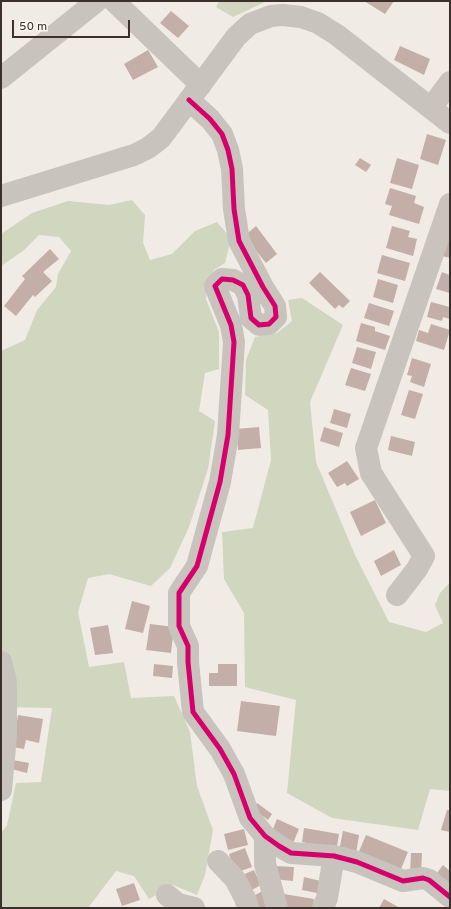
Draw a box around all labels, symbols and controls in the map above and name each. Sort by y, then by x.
scale bar [14,12,132,38]
text: 50 m [19,19,47,35]

